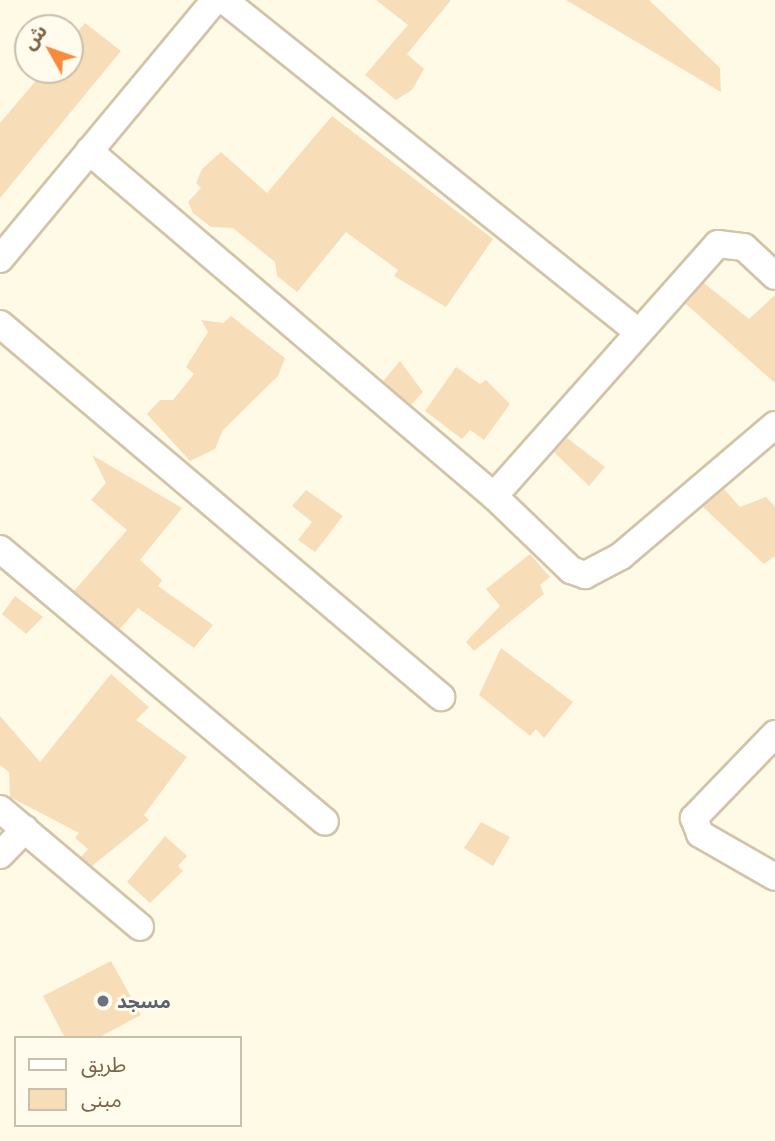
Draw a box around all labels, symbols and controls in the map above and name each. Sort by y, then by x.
north arrow [14,14,84,84]
text: ش [15,17,54,56]
place label: مسجد [117,990,171,1012]
marker: مسجد [95,993,111,1009]
legend [14,1036,242,1127]
text: طريق [81,1048,126,1080]
text: مبنى [81,1083,122,1115]

